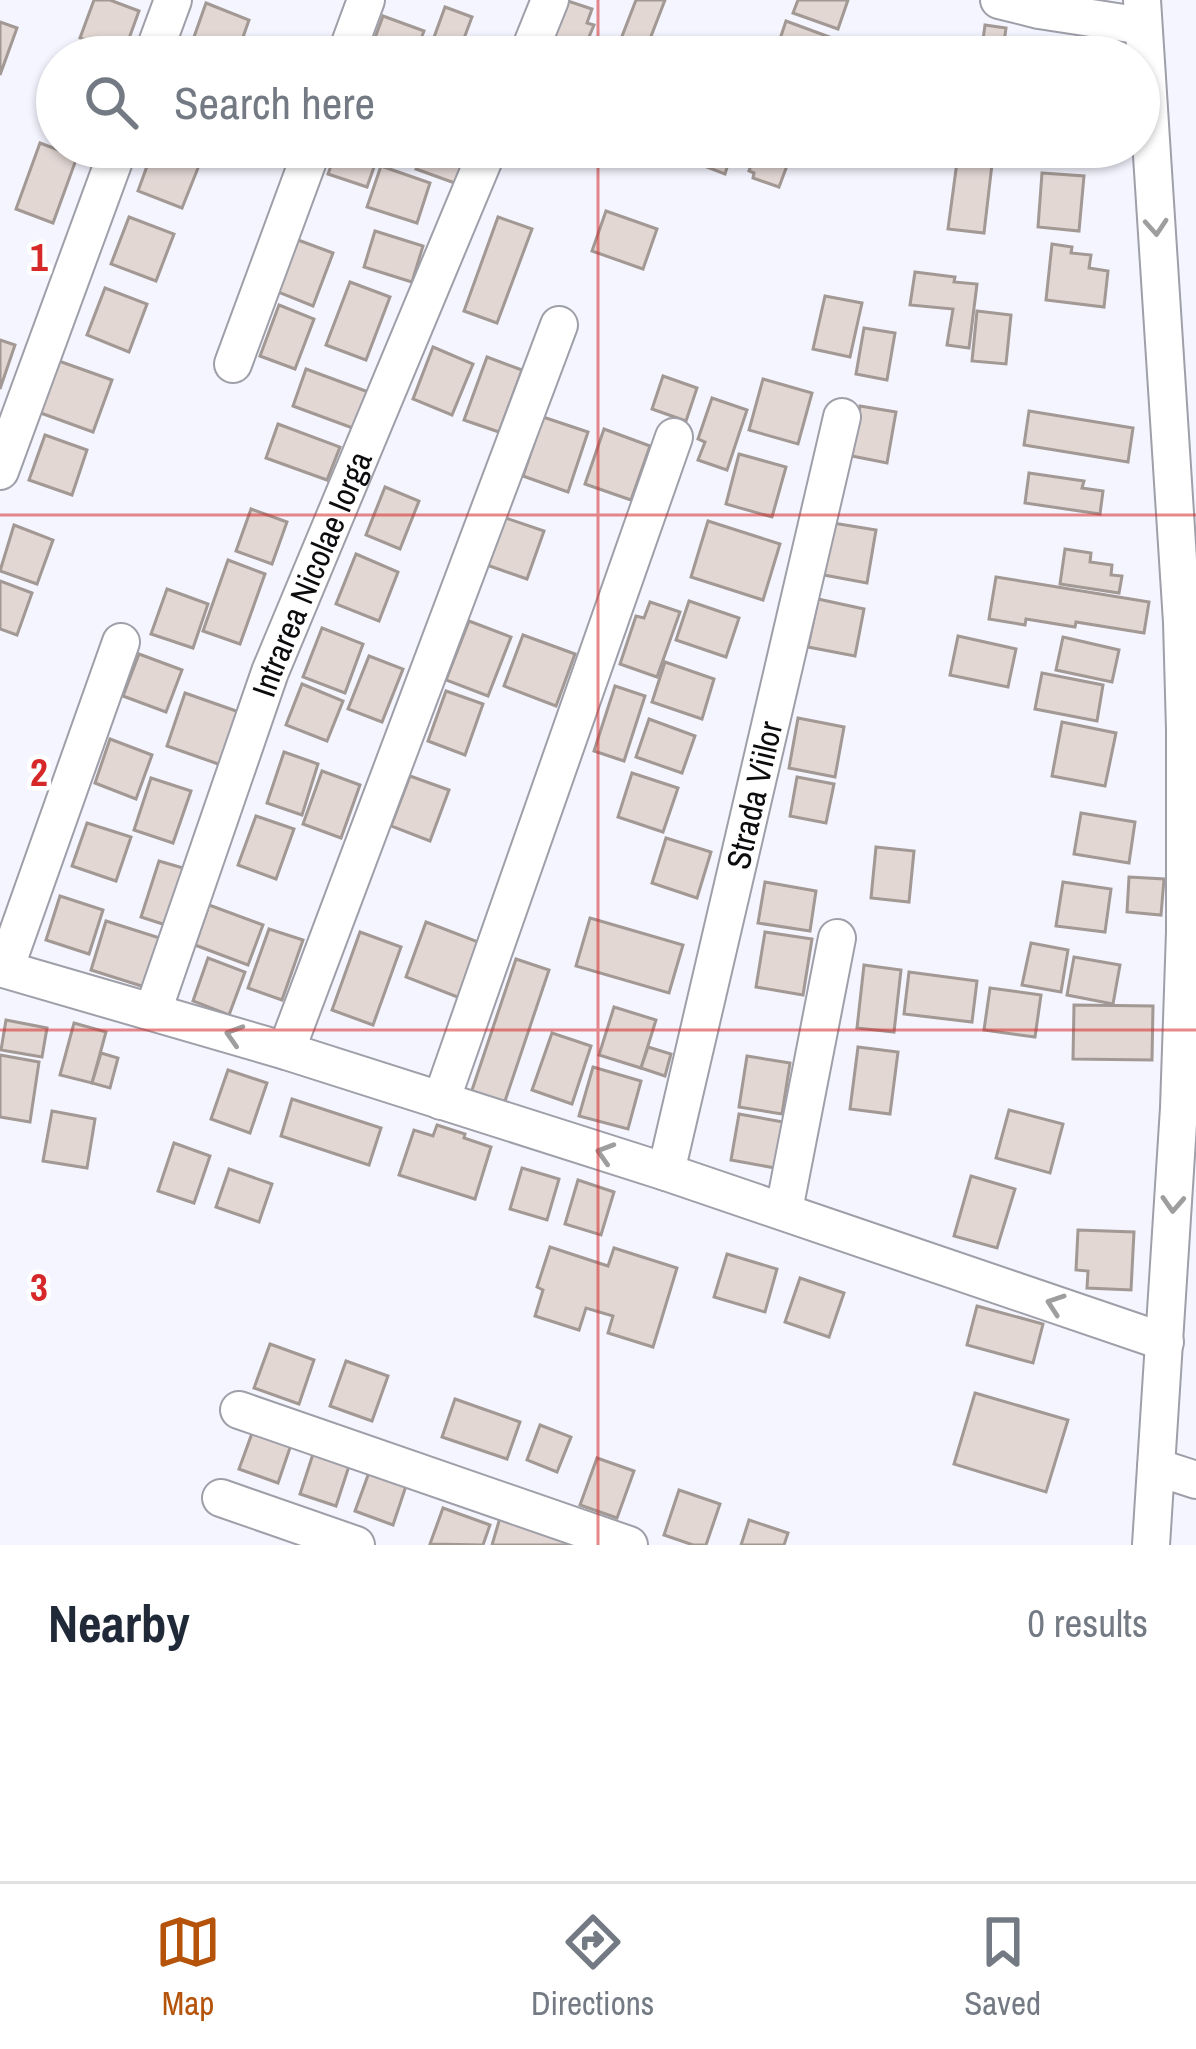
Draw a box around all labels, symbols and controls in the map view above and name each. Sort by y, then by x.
search box [36,36,1160,168]
icon: search [78,69,144,135]
text: Search here [174,72,375,133]
one-way arrow [1142,218,1168,237]
text: 1 [30,231,48,283]
street label: Intrarea Nicolae Iorga [241,444,382,702]
street label: Strada Viilor [715,717,792,873]
text: 2 [30,746,48,798]
one-way arrow [224,1024,245,1049]
one-way arrow [595,1143,616,1168]
one-way arrow [1160,1195,1186,1214]
text: 3 [30,1261,48,1313]
one-way arrow [1046,1294,1067,1318]
text: Nearby [48,1589,190,1658]
text: 0 results [1027,1597,1148,1649]
tab: Map [155,1909,221,2025]
tab: Directions [531,1909,654,2025]
tab: Saved [964,1909,1041,2025]

